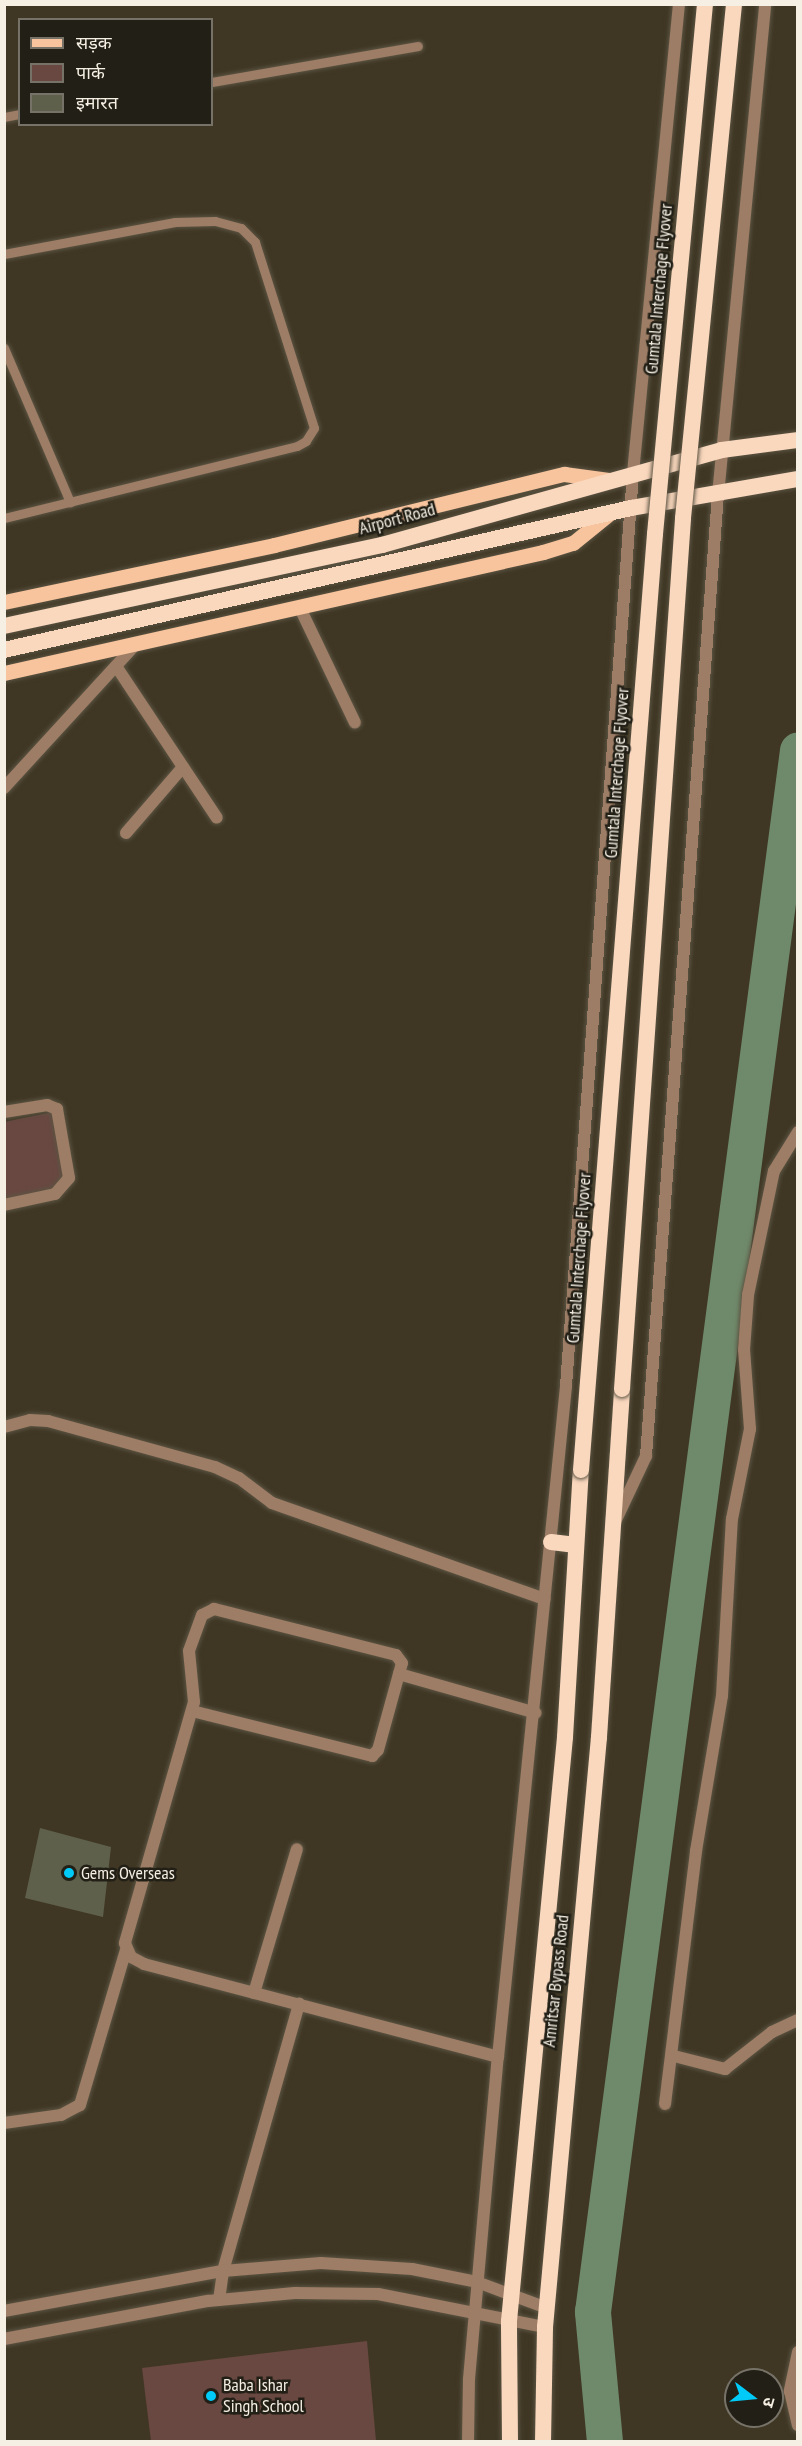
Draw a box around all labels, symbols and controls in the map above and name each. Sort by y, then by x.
legend [18,18,213,126]
text: सड़क [76,31,112,54]
text: पार्क [76,61,105,84]
text: इमारत [76,91,118,114]
street label: Gumtala Interchage Flyover [641,203,677,375]
street label: Airport Road [357,499,437,539]
street label: Gumtala Interchage Flyover [600,687,634,859]
street label: Gumtala Interchage Flyover [562,1172,596,1344]
place label: Gems Overseas [81,1862,175,1884]
marker: Gems Overseas [62,1866,76,1880]
street label: Amritsar Bypass Road [538,1914,574,2048]
north arrow [724,2368,784,2428]
place label: Baba Ishar Singh School [223,2375,304,2418]
marker: Baba Ishar Singh School [204,2389,218,2403]
text: उ [758,2395,780,2410]

